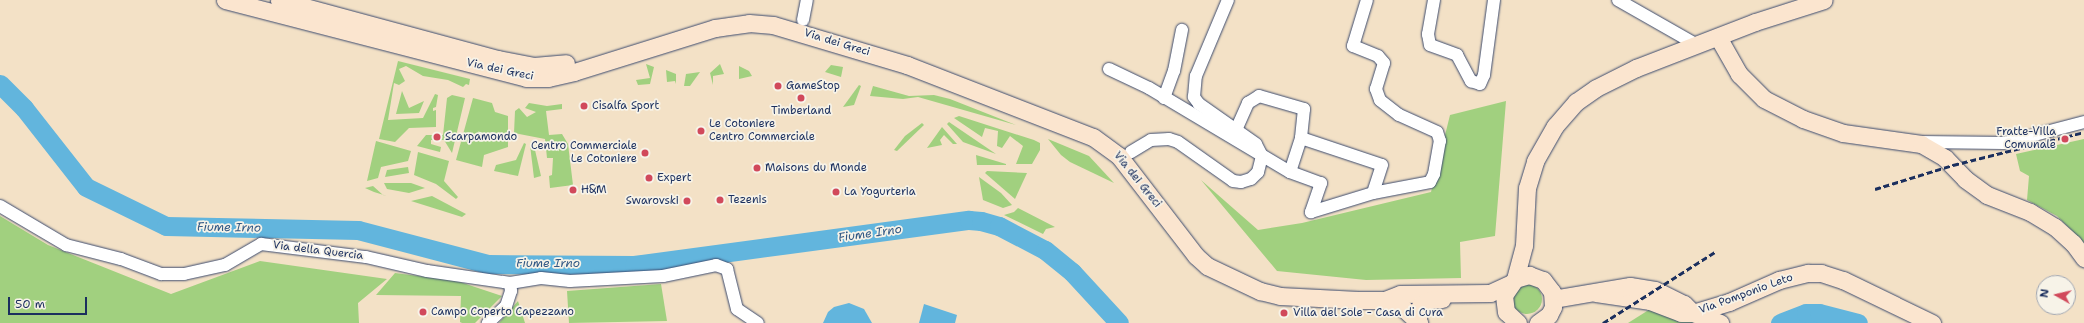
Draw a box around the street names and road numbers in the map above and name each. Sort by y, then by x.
street label: Via dei Greci [802,27,872,59]
street label: Via dei Greci [465,56,535,84]
street label: Via dei Greci [1110,149,1164,211]
street label: Via della Quercia [272,239,364,263]
street label: Via Pomponio Leto [1697,271,1795,317]

